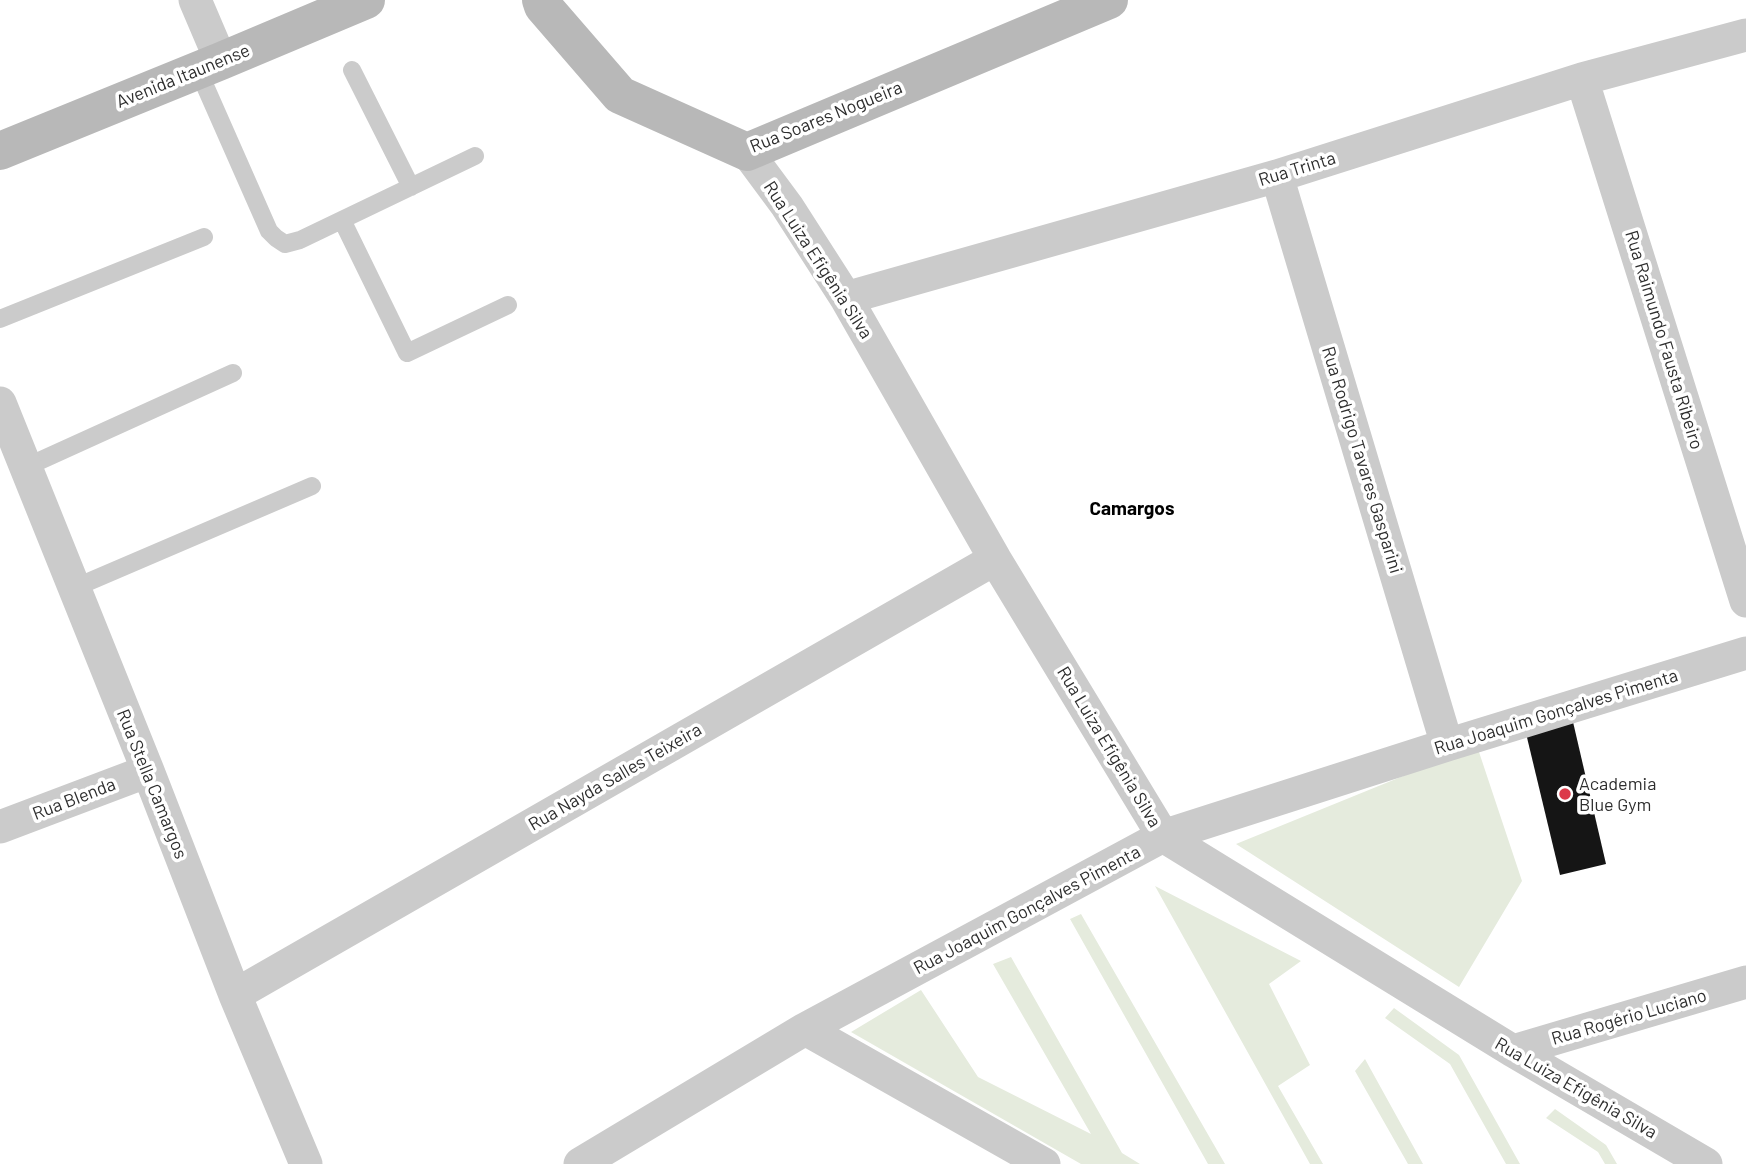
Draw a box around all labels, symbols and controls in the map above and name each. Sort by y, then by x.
street label: Avenida Itaunense [113,39,253,113]
street label: Rua Soares Nogueira [747,77,905,157]
street label: Rua Trinta [1256,147,1338,191]
street label: Rua Luiza Efigênia Silva [759,177,877,343]
street label: Rua Raimundo Fausta Ribeiro [1620,228,1708,452]
street label: Rua Rodrigo Tavares Gasparini [1317,344,1407,576]
district label: Camargos [1090,498,1174,520]
street label: Rua Luiza Efigênia Silva [1052,663,1166,831]
street label: Rua Joaquim Gonçalves Pimenta [1432,665,1680,759]
street label: Rua Stella Camargos [112,706,192,862]
street label: Rua Nayda Salles Teixeira [525,719,705,835]
street label: Rua Blenda [29,773,119,825]
place label: Academia Blue Gym [1579,773,1656,816]
marker: Academia Blue Gym [1557,786,1573,802]
street label: Rua Joaquim Gonçalves Pimenta [910,841,1144,979]
street label: Rua Rogério Luciano [1549,985,1709,1049]
street label: Rua Luiza Efigênia Silva [1491,1033,1661,1143]

